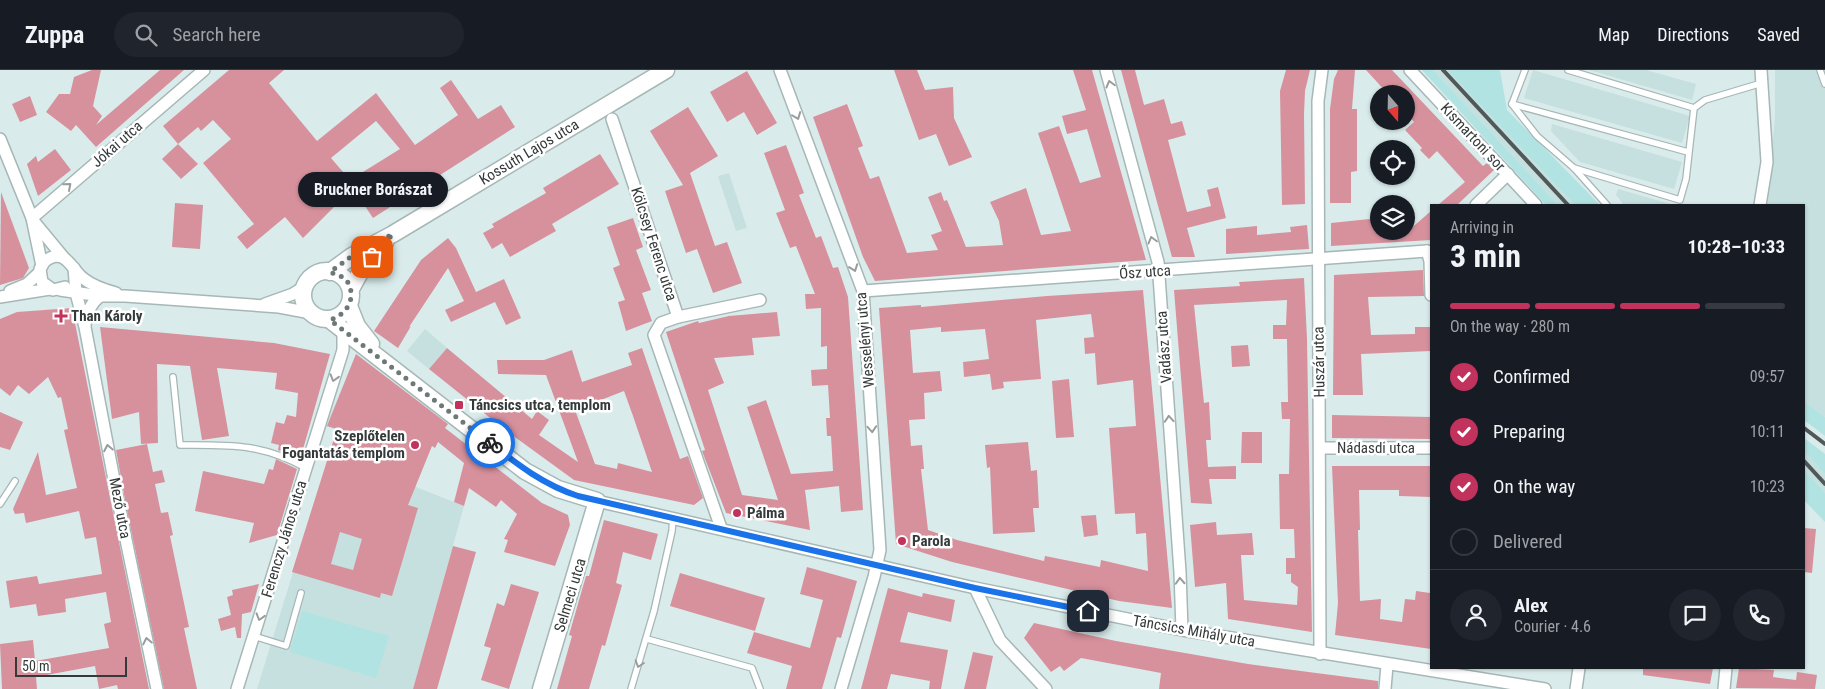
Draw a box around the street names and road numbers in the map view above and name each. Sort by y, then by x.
street label: Kismartoni sor [1437,99,1509,175]
street label: Kossuth Lajos utca [476,115,582,189]
street label: Jókai utca [88,117,146,171]
street label: Kölcsey Ferenc utca [627,185,681,303]
street label: Ősz utca [1119,261,1171,283]
street label: Wesselényi utca [852,292,878,388]
street label: Vadász utca [1152,310,1176,384]
street label: Huszár utca [1309,326,1329,398]
street label: Nádasdi utca [1337,439,1415,457]
street label: Mező utca [105,476,135,540]
street label: Ferenczy János utca [258,478,310,600]
street label: Selmeci utca [550,556,590,634]
street label: Táncsics Mihály utca [1131,611,1257,651]

